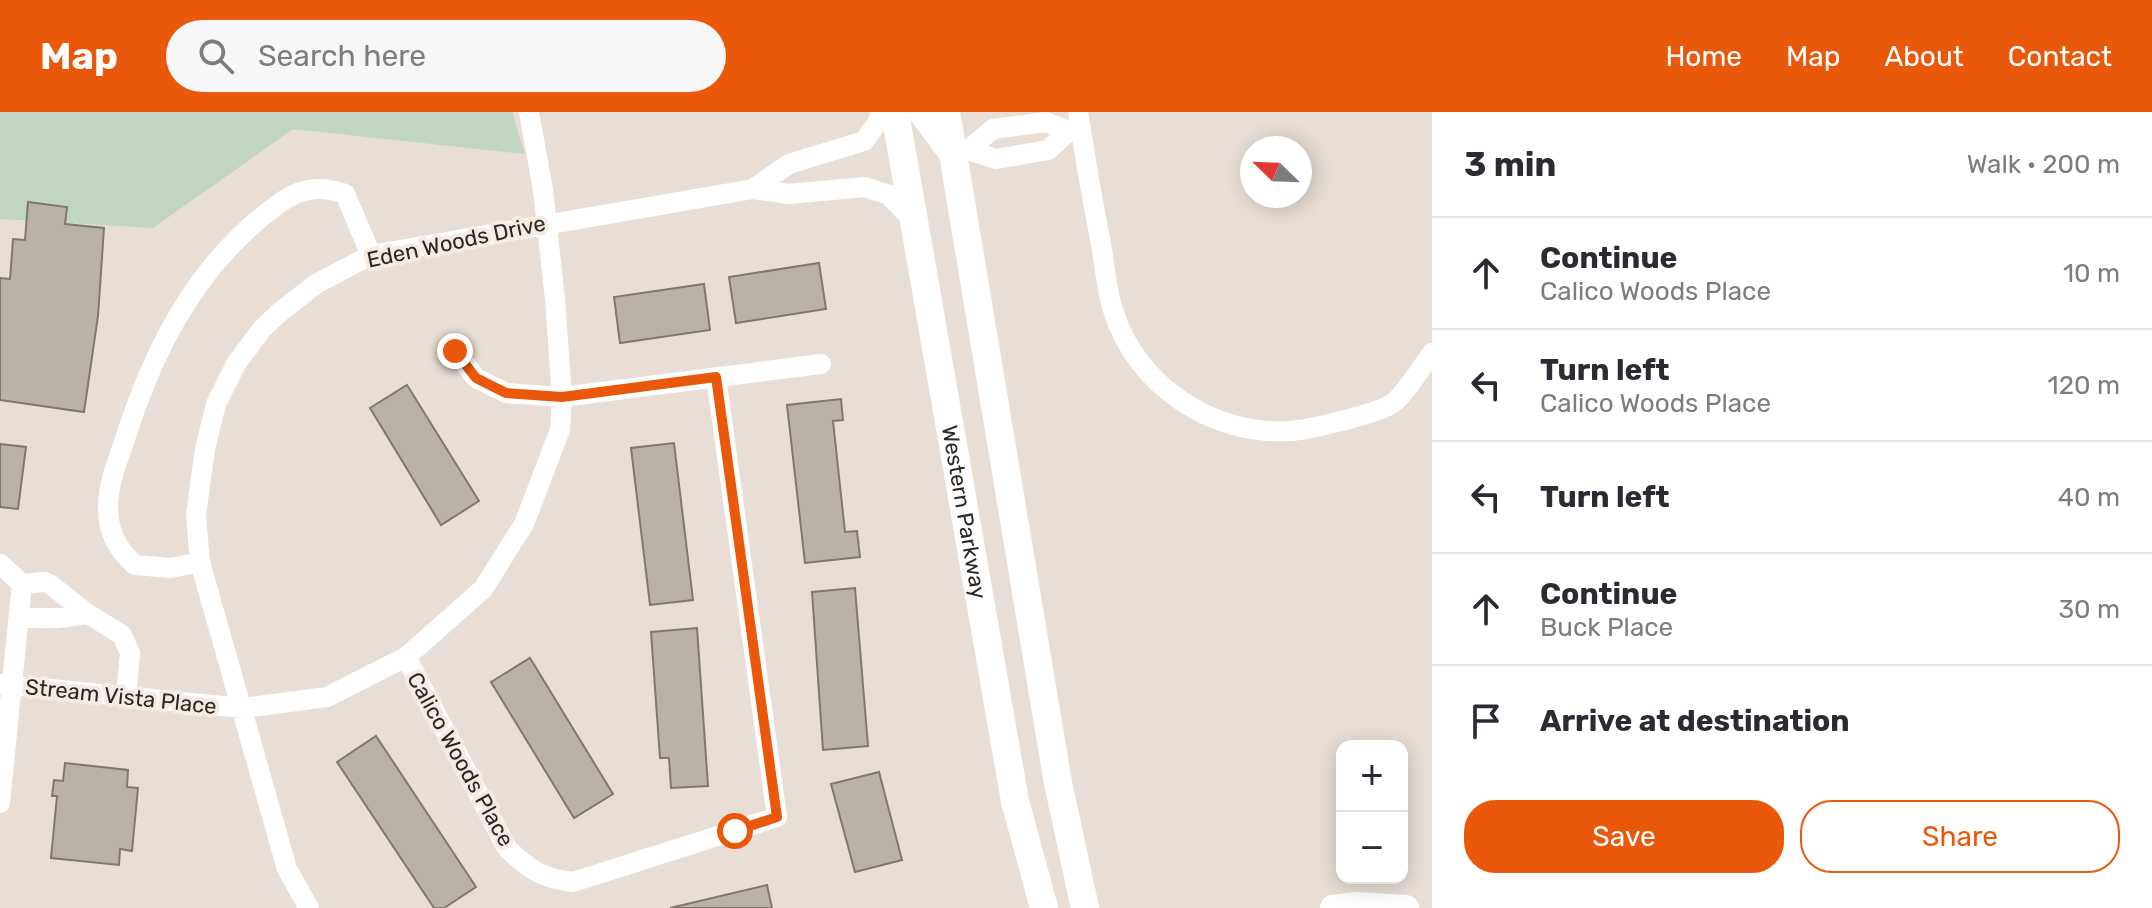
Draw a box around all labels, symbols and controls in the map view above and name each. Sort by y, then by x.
search box [166,20,726,92]
text: Map [40,33,118,79]
icon: search [194,34,238,78]
text: Search here [258,38,426,74]
text: Home [1665,40,1742,73]
text: Map [1786,40,1840,73]
text: About [1884,40,1964,73]
text: Contact [2008,40,2112,73]
north arrow [1240,136,1312,208]
text: 3 min [1464,144,1556,185]
text: Walk · 200 m [1967,149,2120,180]
street label: Eden Woods Drive [364,209,548,274]
text: Continue [1540,240,1677,276]
icon: ahead [1464,251,1508,295]
text: 10 m [2063,258,2120,289]
text: Calico Woods Place [1540,276,1771,307]
route end [437,333,473,369]
text: Turn left [1540,352,1670,388]
icon: left [1464,363,1508,407]
text: 120 m [2048,370,2120,401]
text: Calico Woods Place [1540,388,1771,419]
street label: Western Parkway [936,423,993,601]
icon: left [1464,475,1508,519]
text: Turn left [1540,479,1670,515]
text: 40 m [2058,482,2120,513]
text: Continue [1540,576,1677,612]
icon: ahead [1464,587,1508,631]
text: 30 m [2058,594,2120,625]
text: Buck Place [1540,612,1673,643]
street label: Calico Woods Place [401,667,520,851]
street label: Stream Vista Place [24,673,218,720]
icon: arrive [1464,699,1508,743]
text: Arrive at destination [1540,703,1850,739]
map controls [1336,740,1408,884]
button: + [1336,740,1408,812]
button: Save [1464,800,1784,873]
button: Share [1800,800,2120,873]
button: − [1336,812,1408,884]
route start [717,813,753,849]

